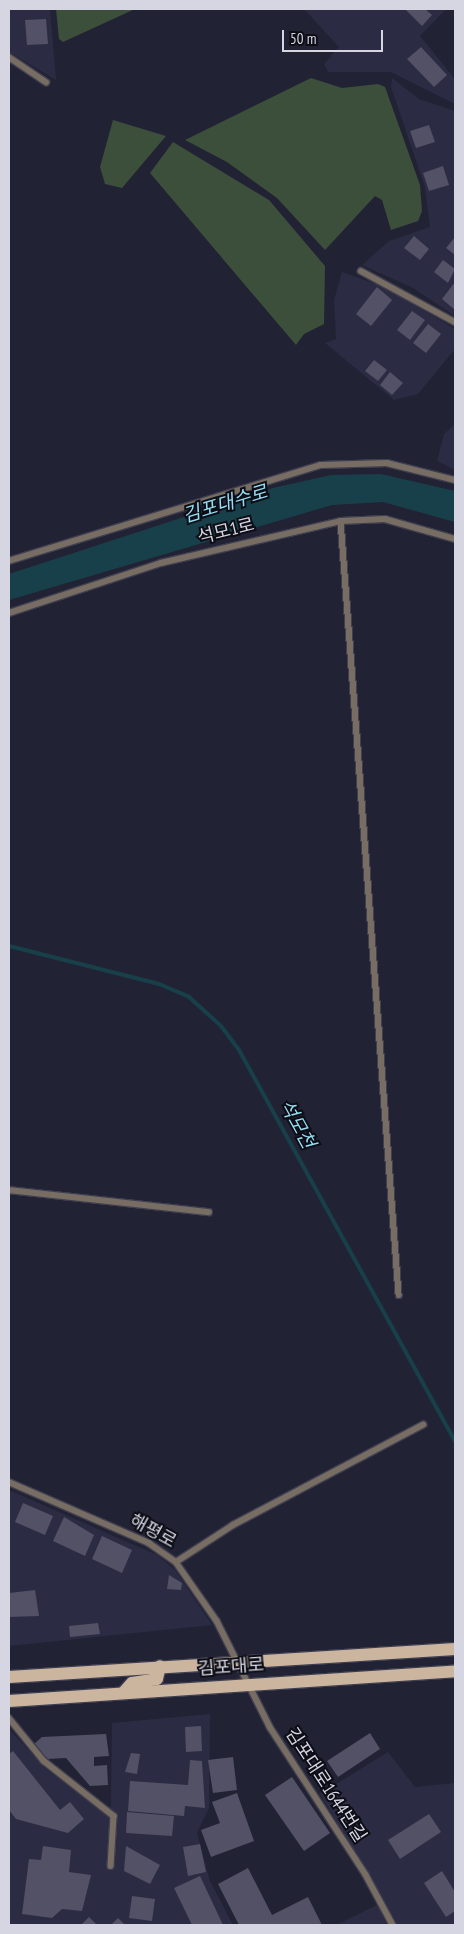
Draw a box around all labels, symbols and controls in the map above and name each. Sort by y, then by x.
scale bar [284,20,385,52]
text: 50 m [290,29,316,48]
water label: 김포대수로 [180,480,270,528]
street label: 석모1로 [195,514,257,548]
water label: 석모천 [274,1096,320,1152]
street label: 해평로 [126,1510,180,1552]
street label: 김포대로 [197,1654,265,1680]
street label: 김포대로1644번길 [281,1724,371,1846]

